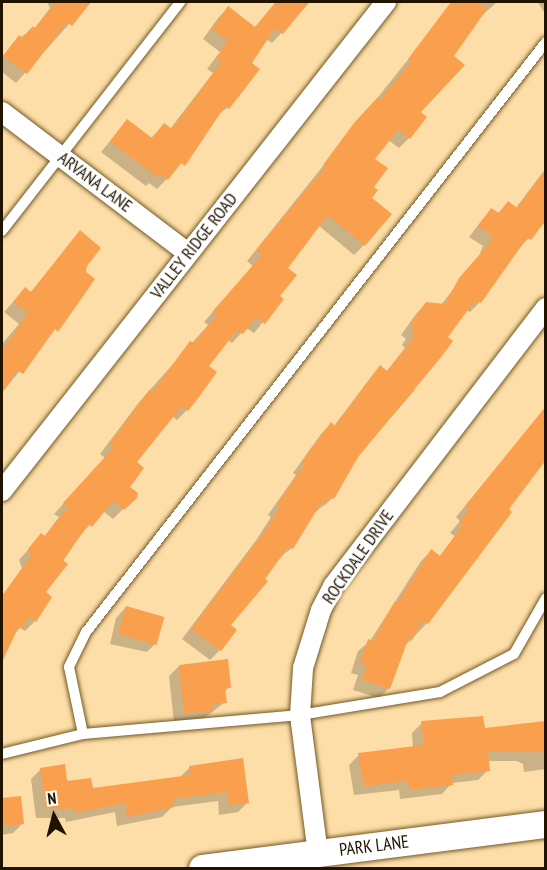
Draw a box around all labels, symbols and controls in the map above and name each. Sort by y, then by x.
street label: ARVANA LANE [53,147,137,217]
street label: VALLEY RIDGE ROAD [146,188,242,304]
street label: ROCKDALE DRIVE [318,506,398,608]
north arrow [24,786,84,846]
text: N [46,788,57,809]
street label: PARK LANE [338,831,410,861]

